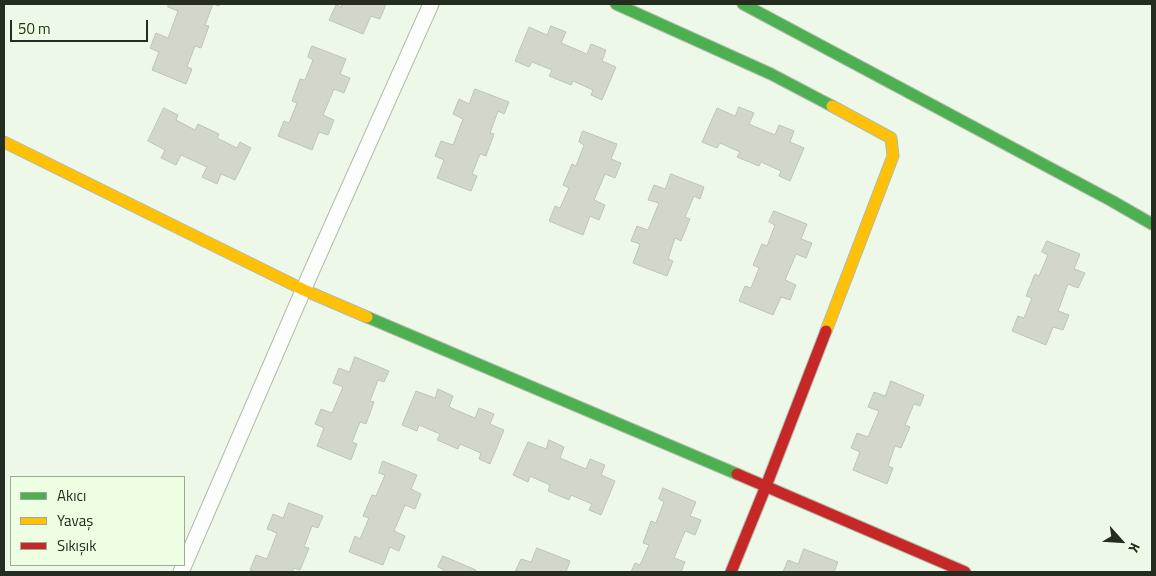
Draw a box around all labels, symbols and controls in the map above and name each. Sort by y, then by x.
scale bar [12,10,150,42]
text: 50 m [18,17,51,40]
legend [10,476,185,566]
text: Akıcı [57,484,86,507]
text: Yavaş [57,509,93,532]
north arrow [1096,516,1146,566]
text: Sıkışık [57,534,96,557]
text: K [1124,539,1146,556]

